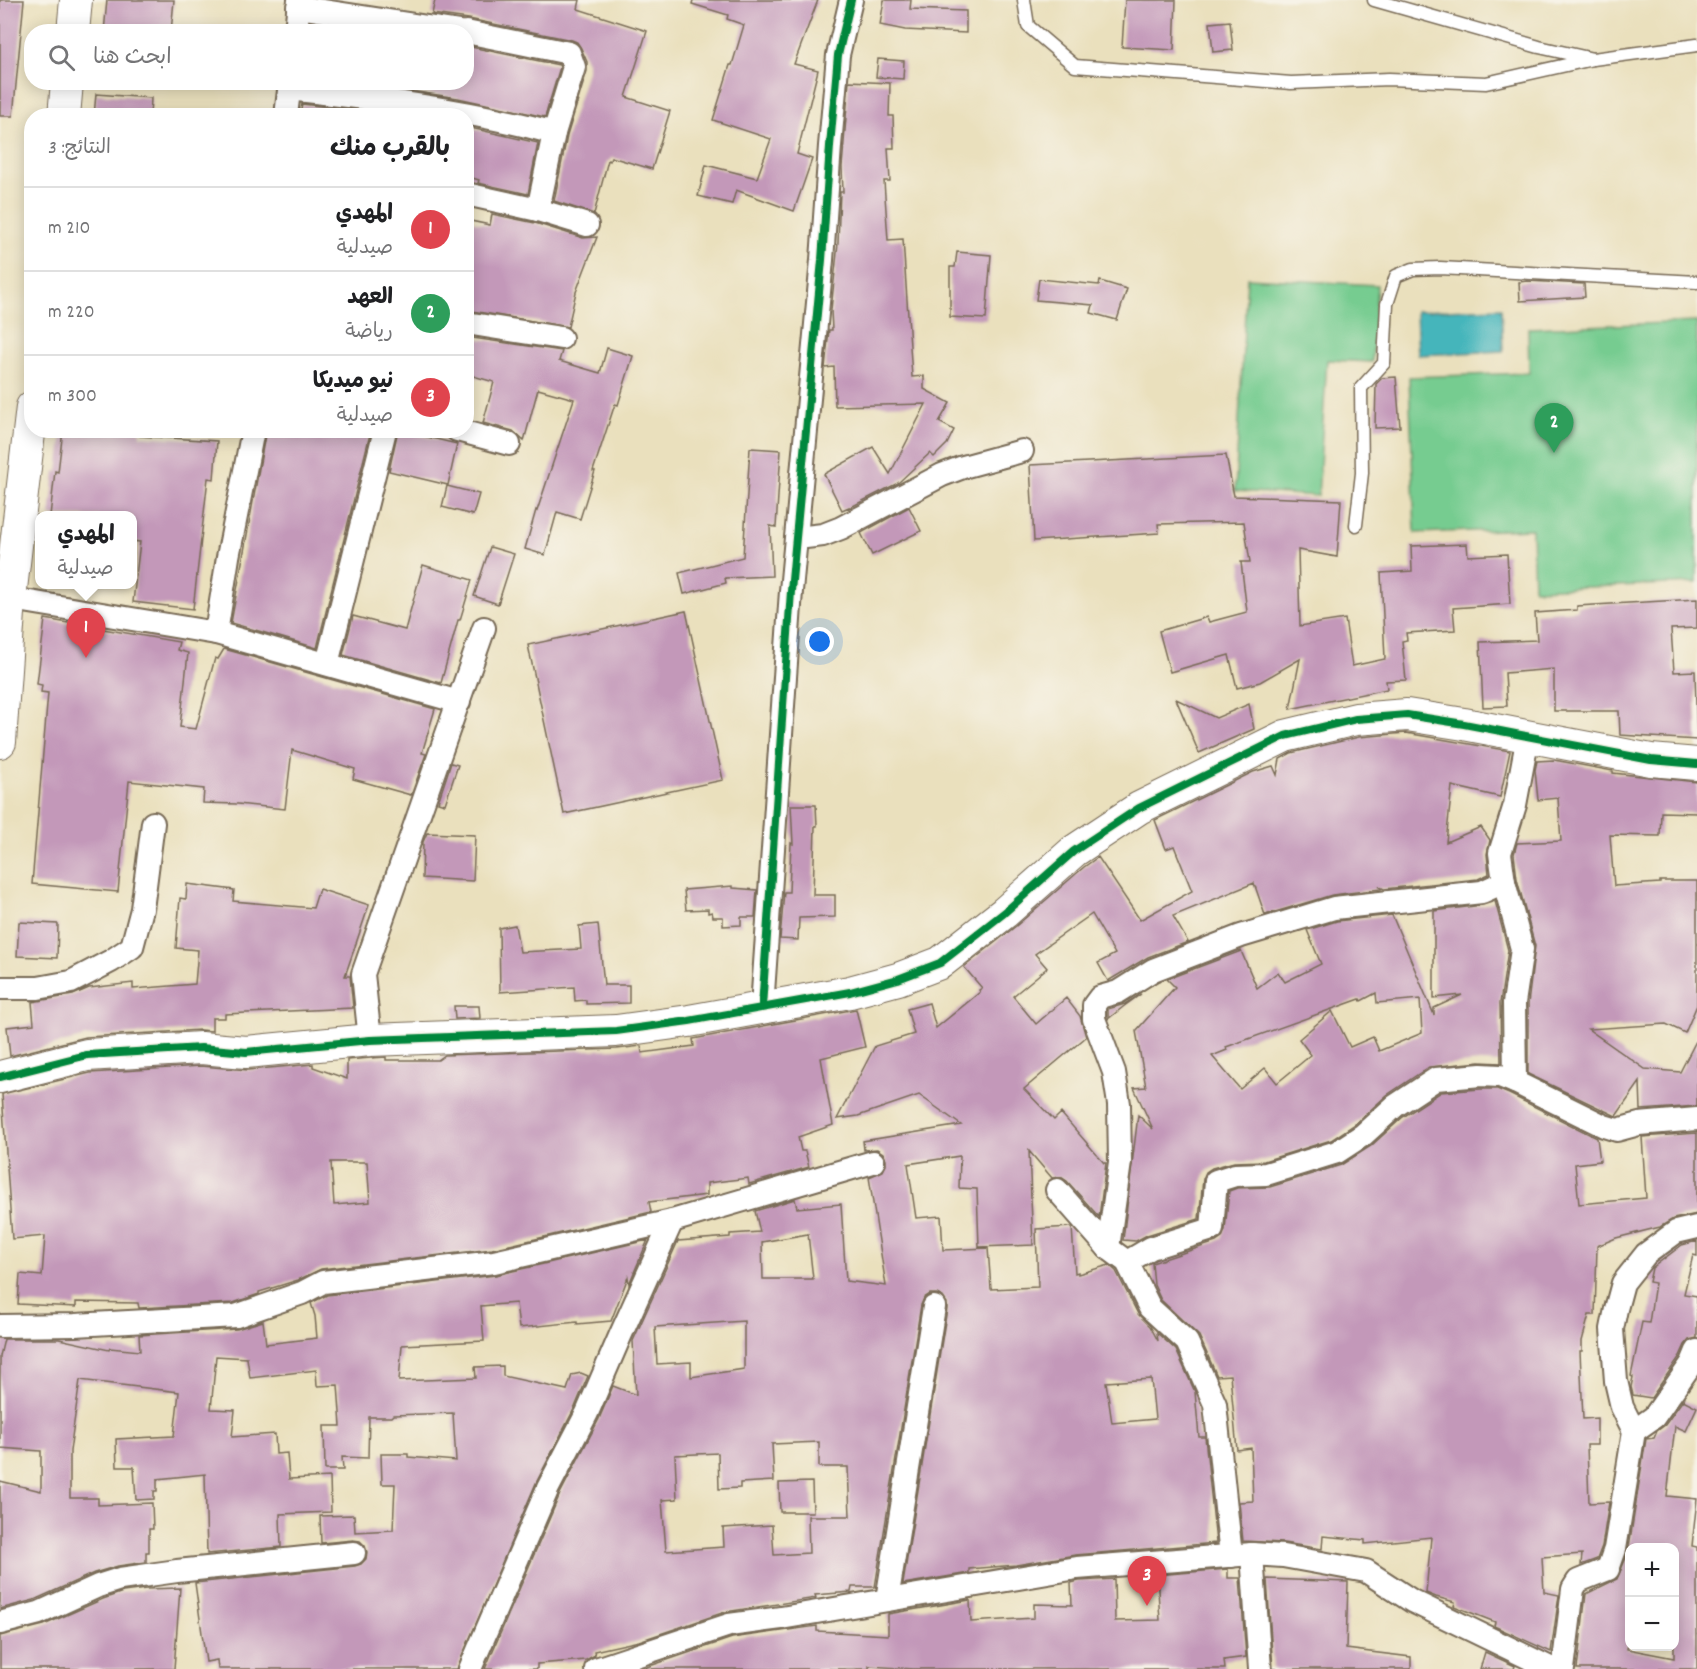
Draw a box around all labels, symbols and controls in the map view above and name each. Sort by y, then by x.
search box [24,24,474,90]
icon: search [45,41,78,74]
text: ابحث هنا [93,43,172,74]
text: بالقرب منك [330,131,450,168]
text: النتائج: 3 [48,135,111,163]
text: المهدي [336,199,393,230]
text: 210 m [48,215,90,243]
text: 1 [428,215,433,243]
text: صيدلية [337,235,393,263]
text: العهد [347,283,393,314]
text: 220 m [48,299,95,327]
text: 2 [426,299,435,327]
text: رياضة [345,319,393,347]
text: نيو ميديكا [313,367,393,398]
text: 300 m [48,383,97,411]
text: 3 [426,383,435,411]
text: صيدلية [337,403,393,431]
pin: 2 [1534,404,1574,453]
popup [35,511,137,589]
text: المهدي [57,520,115,551]
text: صيدلية [57,556,114,584]
pin: 1 [66,608,106,658]
your location [805,627,834,656]
map controls [1625,1543,1679,1651]
button: + [1625,1543,1679,1597]
pin: 3 [1128,1556,1166,1606]
button: − [1625,1597,1679,1651]

